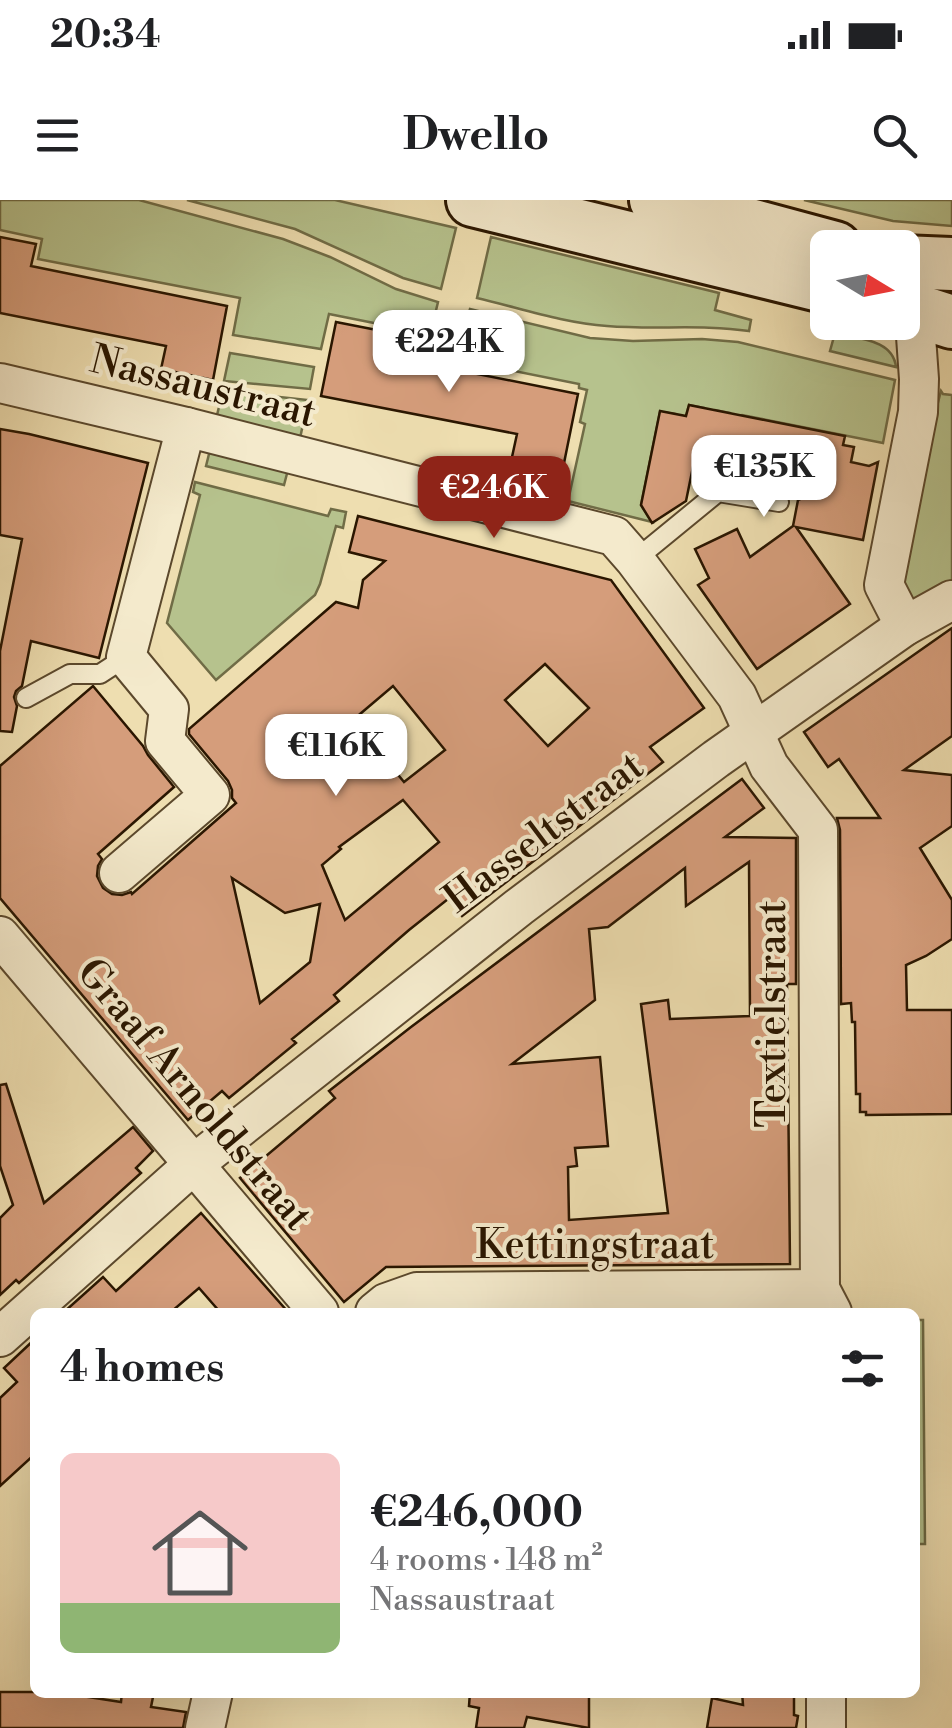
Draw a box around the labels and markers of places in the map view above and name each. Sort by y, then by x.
pin: €224K [379,310,519,395]
pin: €135K [694,435,834,520]
pin: €246K [424,456,564,541]
pin: €116K [266,714,406,799]

